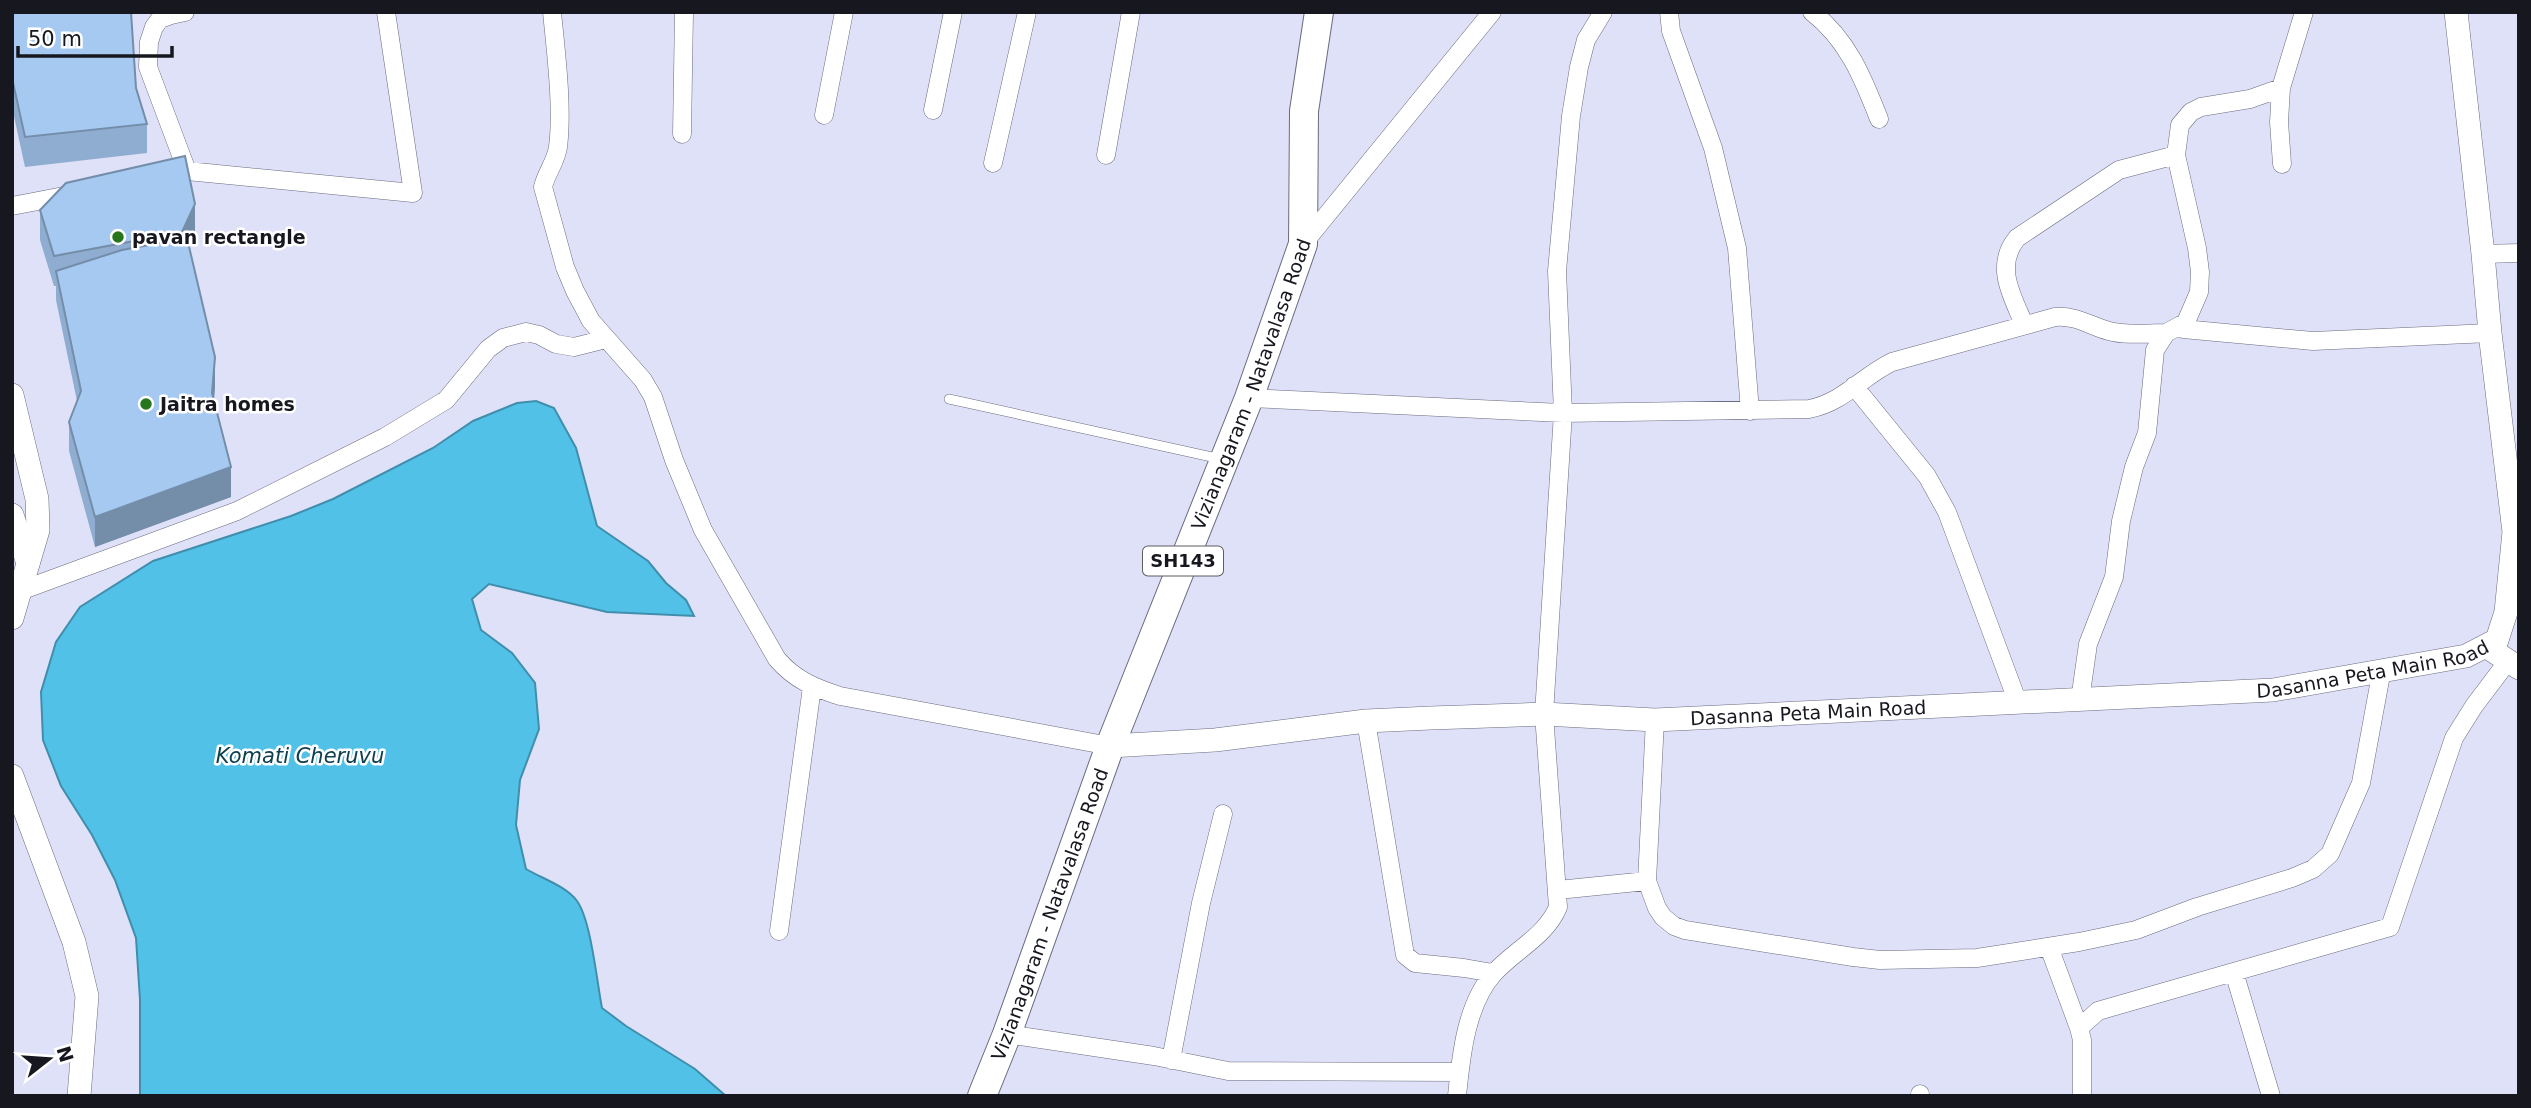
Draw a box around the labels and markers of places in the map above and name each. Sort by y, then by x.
place label: pavan rectangle [132,226,306,248]
marker: pavan rectangle [110,229,126,245]
place label: Jaitra homes [158,393,295,415]
marker: Jaitra homes [138,396,154,412]

